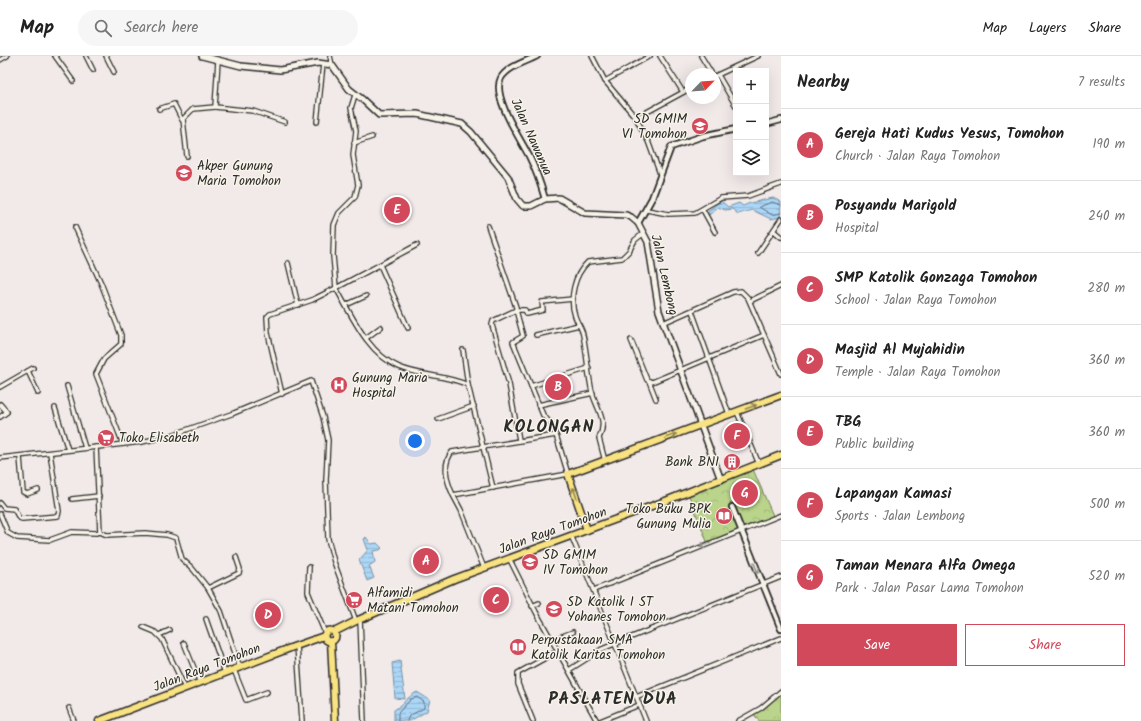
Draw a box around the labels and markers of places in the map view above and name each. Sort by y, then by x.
place label: SD GMIM VI Tomohon [622,109,688,145]
school or university icon: SD GMIM VI Tomohon [690,116,710,136]
place label: Akper Gunung Maria Tomohon [197,156,281,192]
school or university icon: Akper Gunung Maria Tomohon [174,163,194,183]
pin: E [384,195,410,225]
place label: Gunung Maria Hospital [352,368,428,404]
pin: B [545,372,571,402]
hospital icon: Gunung Maria Hospital [329,375,349,395]
pin: F [724,421,750,451]
supermarket icon: Toko Elisabeth [96,428,116,448]
place label: Toko Elisabeth [119,428,199,449]
place label: Bank BNI [665,452,719,473]
building icon: Bank BNI [722,452,742,472]
pin: G [732,478,758,508]
place label: Toko Buku BPK Gunung Mulia [626,499,711,535]
library icon: Toko Buku BPK Gunung Mulia [714,506,734,526]
place label: SD GMIM IV Tomohon [543,545,608,581]
pin: A [413,546,439,576]
school or university icon: SD GMIM IV Tomohon [520,552,540,572]
place label: Alfamidi Matani Tomohon [367,583,459,619]
pin: C [483,585,509,615]
supermarket icon: Alfamidi Matani Tomohon [344,590,364,610]
place label: SD Katolik I ST Yohanes Tomohon [567,592,666,628]
school or university icon: SD Katolik I ST Yohanes Tomohon [544,599,564,619]
pin: D [255,600,281,630]
place label: Perpustakaan SMA Katolik Karitas Tomohon [531,630,665,666]
library icon: Perpustakaan SMA Katolik Karitas Tomohon [508,637,528,657]

